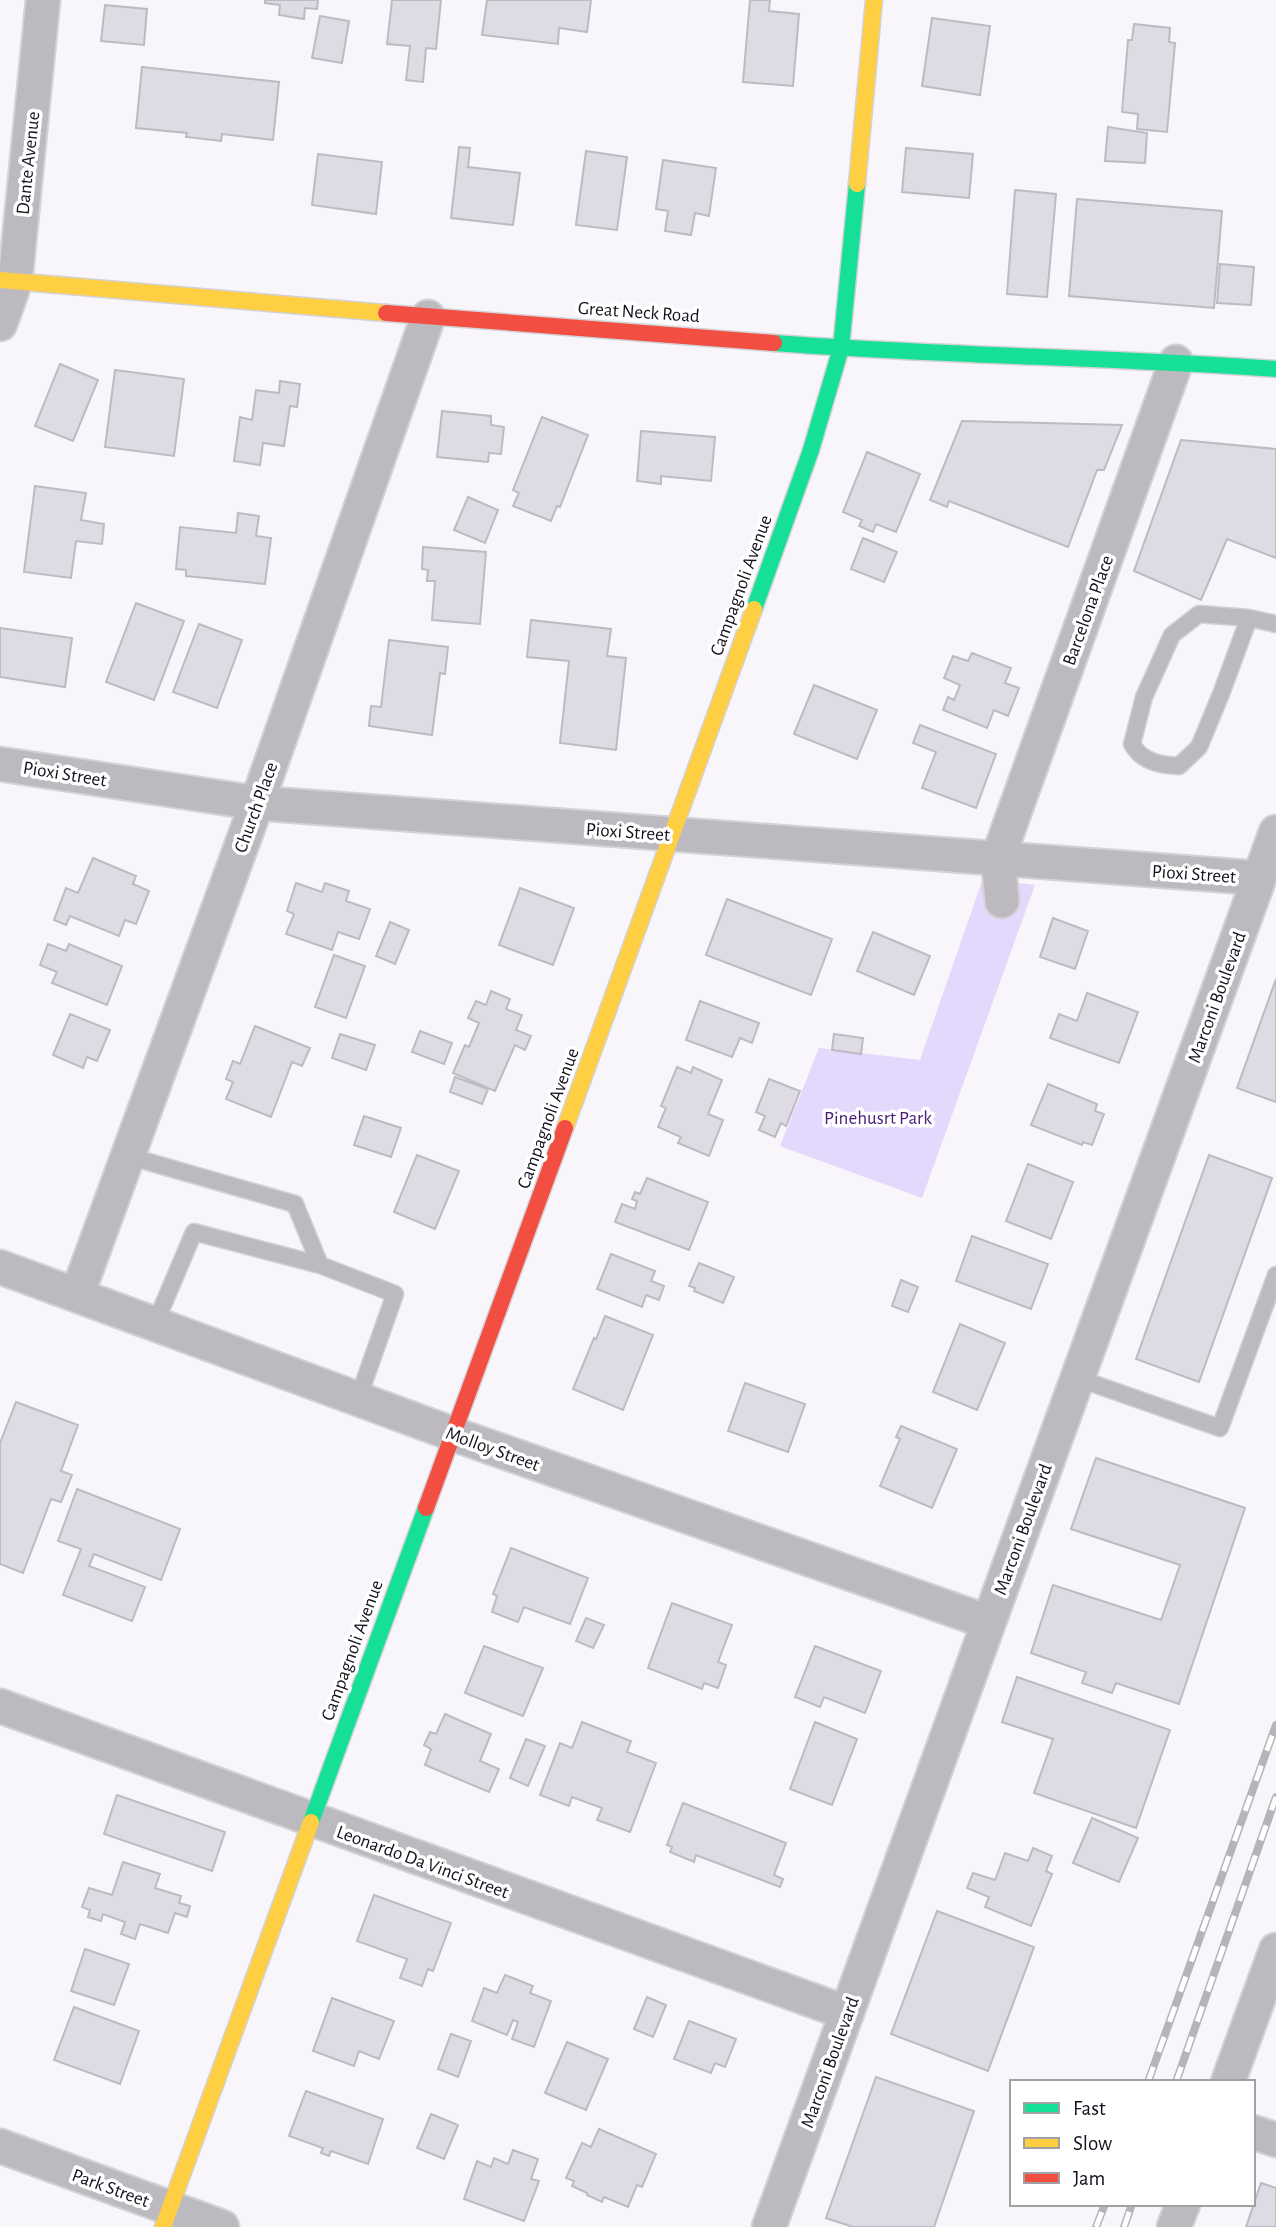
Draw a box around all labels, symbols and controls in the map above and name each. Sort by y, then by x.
street label: Dante Avenue [14,111,43,216]
street label: Great Neck Road [577,299,701,326]
street label: Campagnoli Avenue [707,513,776,658]
street label: Barcelona Place [1060,553,1117,668]
street label: Pioxi Street [22,759,108,790]
street label: Church Place [231,760,282,855]
street label: Pioxi Street [585,820,671,845]
street label: Pioxi Street [1151,862,1237,887]
street label: Marconi Boulevard [1185,929,1250,1066]
street label: Campagnoli Avenue [514,1046,583,1191]
park label: Pinehusrt Park [824,1109,932,1128]
street label: Molloy Street [443,1424,542,1475]
street label: Marconi Boulevard [991,1461,1056,1598]
street label: Campagnoli Avenue [318,1578,387,1723]
street label: Leonardo Da Vinci Street [334,1822,511,1902]
street label: Marconi Boulevard [798,1994,863,2131]
legend [1010,2080,1255,2206]
text: Fast [1073,2098,1106,2119]
text: Slow [1073,2133,1112,2154]
street label: Park Street [69,2166,152,2211]
text: Jam [1073,2168,1105,2189]

